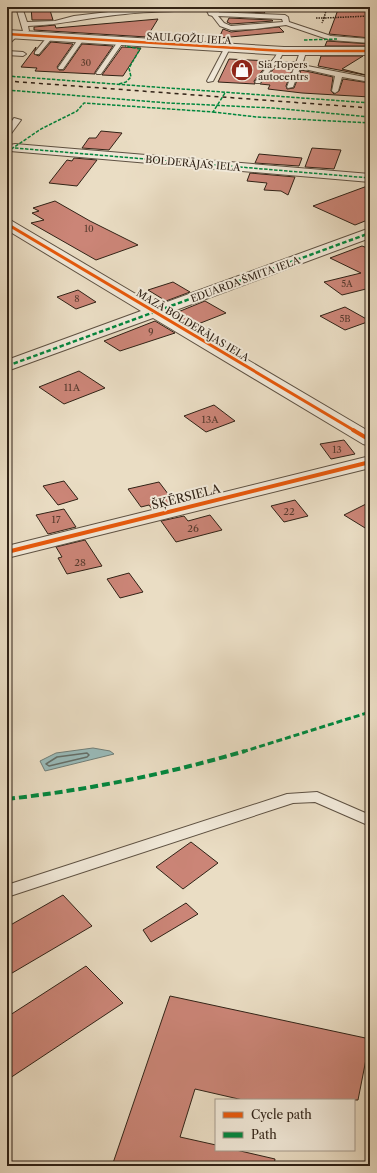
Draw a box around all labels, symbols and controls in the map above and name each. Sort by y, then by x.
street label: SAULGOŽU IELA [146,30,232,47]
house number: 30 [81,57,92,68]
shop icon: Sia Topers autocentrs [229,57,255,83]
place label: Sia Topers autocentrs [258,58,308,83]
street label: BOLDERĀJAS IELA [145,153,242,174]
house number: 10 [84,223,94,234]
street label: EDUARDA ŠMITA IELA [189,253,302,305]
house number: 5A [341,278,353,289]
street label: MAZĀ BOLDERĀJAS IELA [134,287,252,365]
house number: 8 [74,293,80,304]
house number: 5B [339,313,351,324]
house number: 9 [148,326,154,337]
house number: 11A [64,381,81,394]
house number: 13A [201,413,219,426]
house number: 13 [332,443,342,456]
street label: ŠĶĒRSIELA [150,479,223,513]
house number: 22 [283,505,295,518]
house number: 17 [51,513,61,526]
house number: 26 [187,522,199,535]
house number: 28 [74,556,86,569]
legend [215,1099,355,1151]
text: Cycle path [251,1107,312,1122]
text: Path [251,1127,277,1142]

